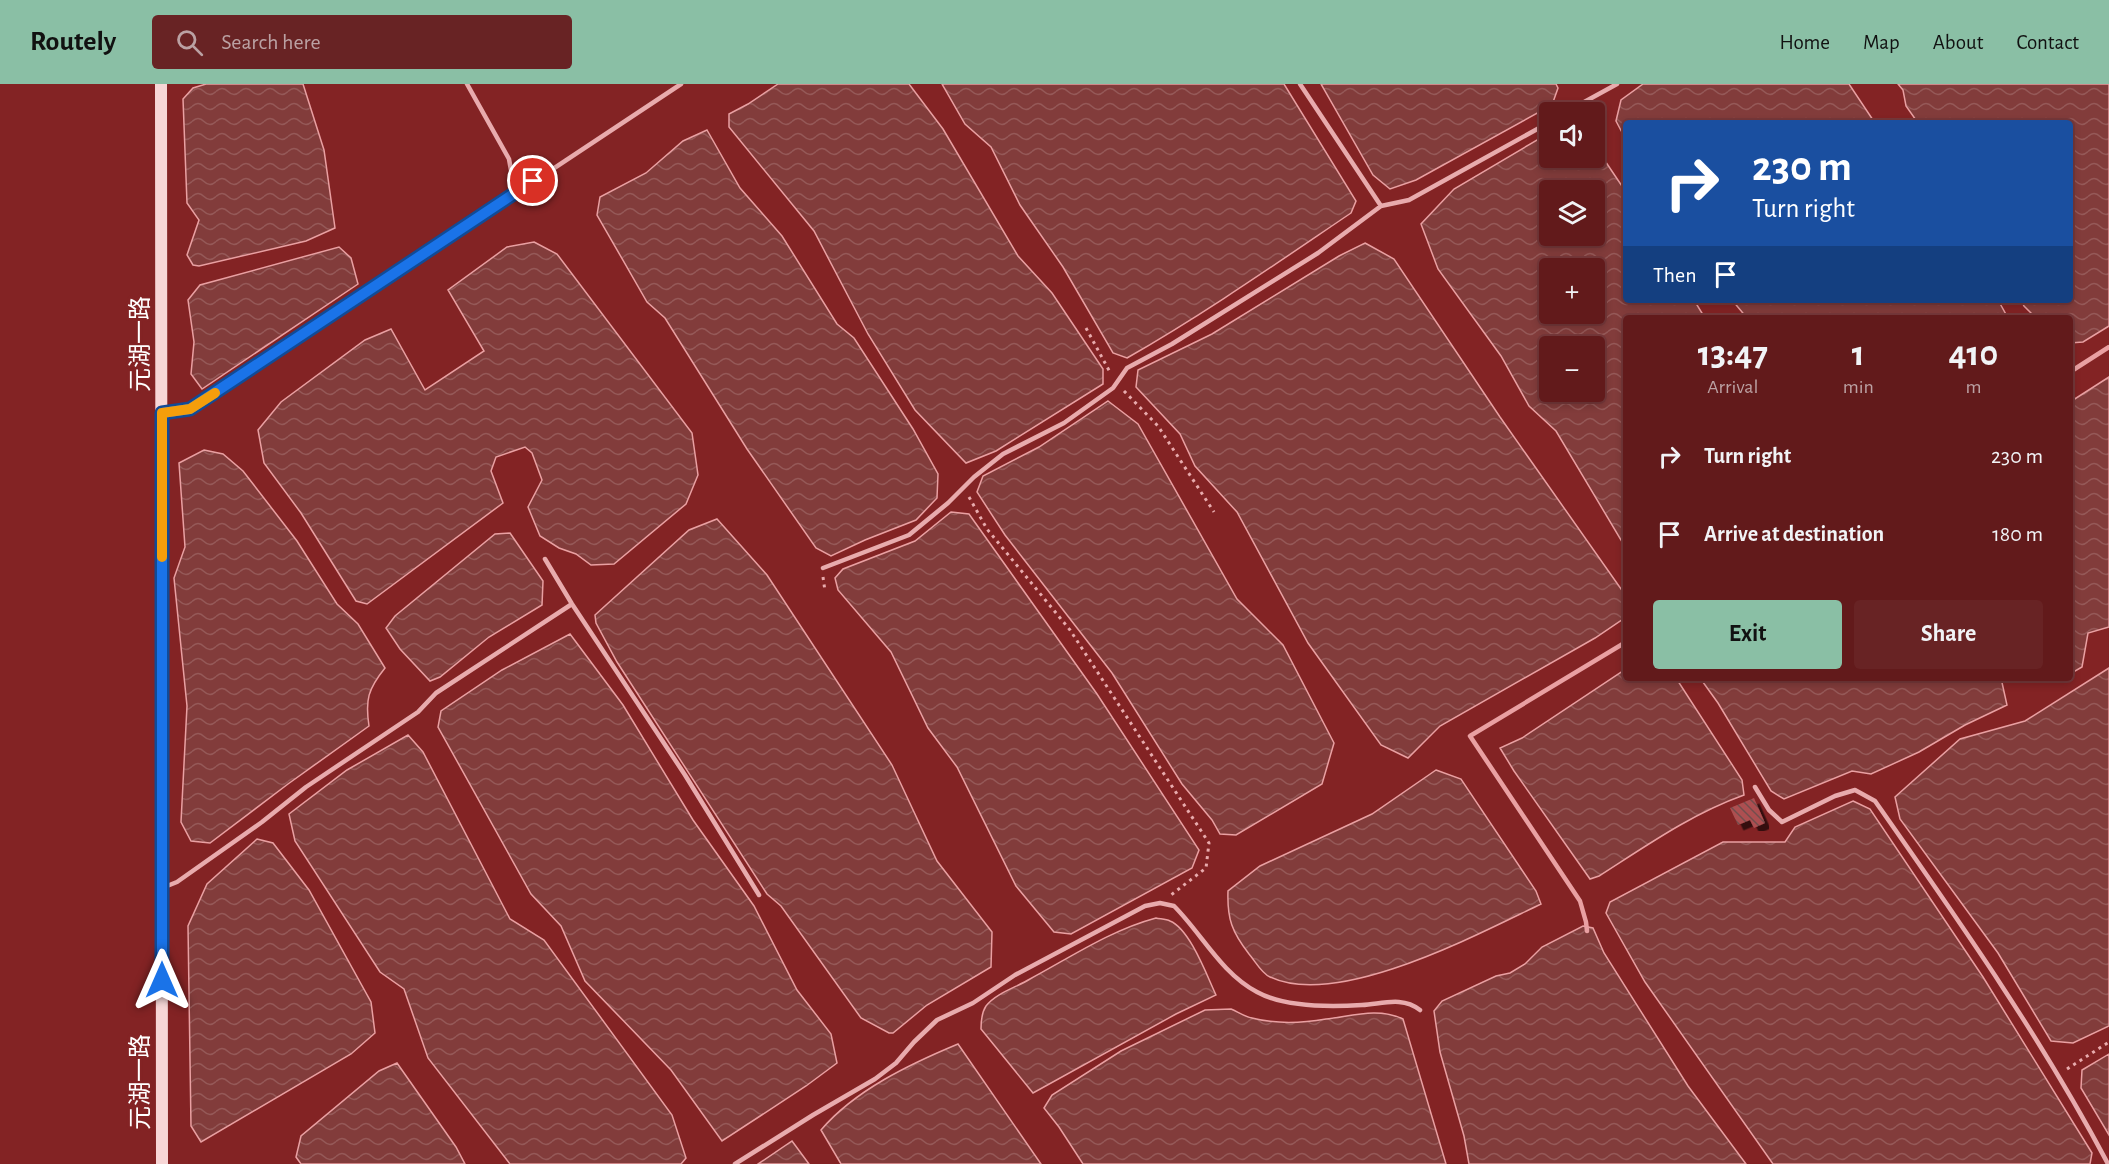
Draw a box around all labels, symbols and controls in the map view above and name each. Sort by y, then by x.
search box [152,15,572,69]
icon: search [173,26,206,59]
text: Routely [30,28,116,56]
text: Search here [221,31,321,53]
text: Home [1779,32,1830,53]
text: Map [1863,32,1900,53]
text: About [1933,32,1983,53]
text: Contact [2016,32,2079,53]
map controls [1539,102,1605,402]
button: sound [1539,102,1605,168]
icon: right [1653,144,1731,222]
text: 230 m [1752,146,1852,188]
pin [507,155,558,206]
icon: arrive [516,164,549,197]
button: layers [1539,180,1605,246]
text: Turn right [1752,195,1855,222]
button: + [1539,258,1605,324]
icon: arrive [1709,258,1742,291]
text: Then [1653,264,1697,286]
street label: 元湖一路 [127,296,153,392]
button: − [1539,336,1605,402]
text: 13:47 [1698,336,1768,372]
text: 1 [1852,336,1865,372]
text: 410 [1948,336,1998,372]
text: Arrival [1707,377,1759,397]
text: min [1843,377,1874,397]
text: m [1965,377,1981,397]
icon: right [1653,440,1686,473]
text: Turn right [1704,445,1791,467]
text: 230 m [1991,445,2043,467]
icon: arrive [1653,518,1686,551]
text: Arrive at destination [1704,523,1884,545]
text: 180 m [1992,523,2043,545]
button: Exit [1653,600,1842,669]
button: Share [1854,600,2043,669]
position arrow [130,948,194,1012]
street label: 元湖一路 [127,1034,153,1130]

